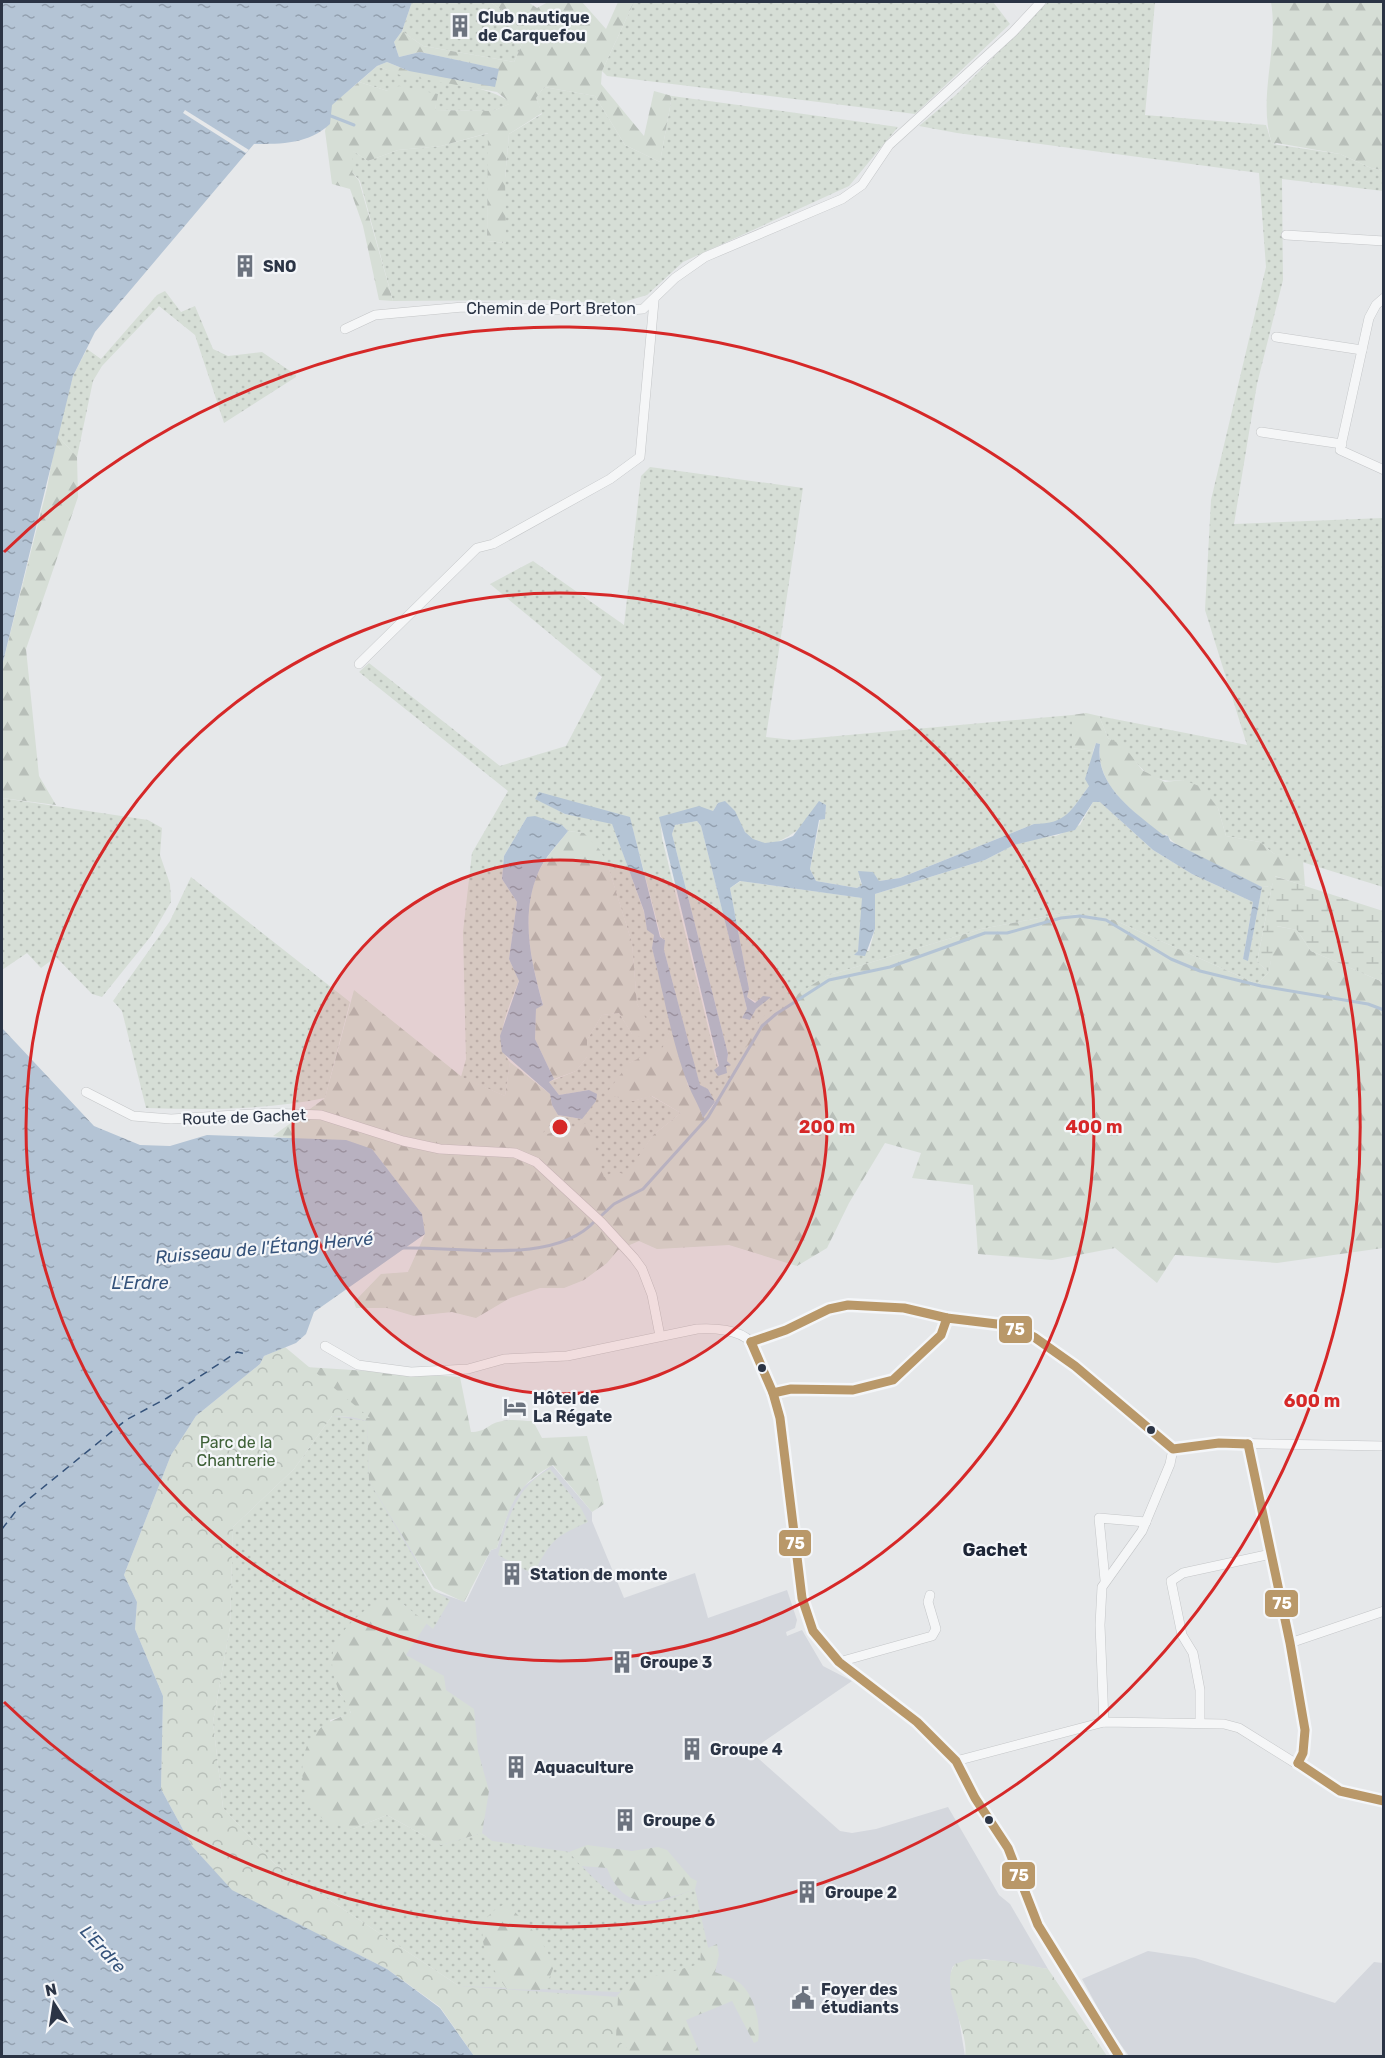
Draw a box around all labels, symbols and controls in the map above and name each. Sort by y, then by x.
place label: Club nautique de Carquefou [478,8,589,45]
building icon: Club nautique de Carquefou [447,13,473,39]
building icon: SNO [232,253,258,279]
place label: SNO [263,257,297,276]
street label: Chemin de Port Breton [466,299,636,318]
street label: Route de Gachet [182,1105,306,1129]
text: 200 m [799,1116,855,1138]
text: 400 m [1065,1116,1123,1138]
centre of rings [550,1117,570,1137]
water label: Ruisseau de l'Étang Hervé [154,1228,374,1268]
water label: L'Erdre [111,1272,169,1294]
line badge: 75 [998,1315,1033,1344]
text: 75 [1005,1320,1025,1339]
unlabelled marker [756,1362,768,1374]
place label: Hôtel de La Régate [533,1389,612,1426]
text: 600 m [1284,1390,1340,1412]
hotel icon: Hôtel de La Régate [502,1394,528,1420]
unlabelled marker [1145,1424,1157,1436]
park label: Parc de la Chantrerie [197,1433,275,1470]
line badge: 75 [778,1529,812,1557]
text: 75 [785,1534,805,1553]
district label: Gachet [963,1539,1027,1561]
building icon: Station de monte [499,1561,525,1587]
place label: Station de monte [530,1565,668,1584]
line badge: 75 [1264,1589,1299,1618]
text: 75 [1272,1594,1292,1613]
building icon: Groupe 3 [609,1649,635,1675]
place label: Groupe 3 [640,1653,712,1672]
building icon: Groupe 4 [679,1736,705,1762]
place label: Groupe 4 [710,1740,783,1759]
building icon: Aquaculture [503,1754,529,1780]
place label: Aquaculture [534,1758,634,1777]
building icon: Groupe 6 [612,1807,638,1833]
place label: Groupe 6 [643,1811,715,1830]
unlabelled marker [983,1814,995,1826]
line badge: 75 [1001,1861,1036,1890]
text: 75 [1009,1866,1029,1885]
building icon: Groupe 2 [794,1879,820,1905]
place label: Groupe 2 [825,1883,897,1902]
water label: L'Erdre [75,1921,131,1977]
north arrow [24,1974,84,2034]
text: N [43,1979,59,2000]
place label: Foyer des étudiants [821,1980,899,2017]
public building icon: Foyer des étudiants [790,1985,816,2011]

